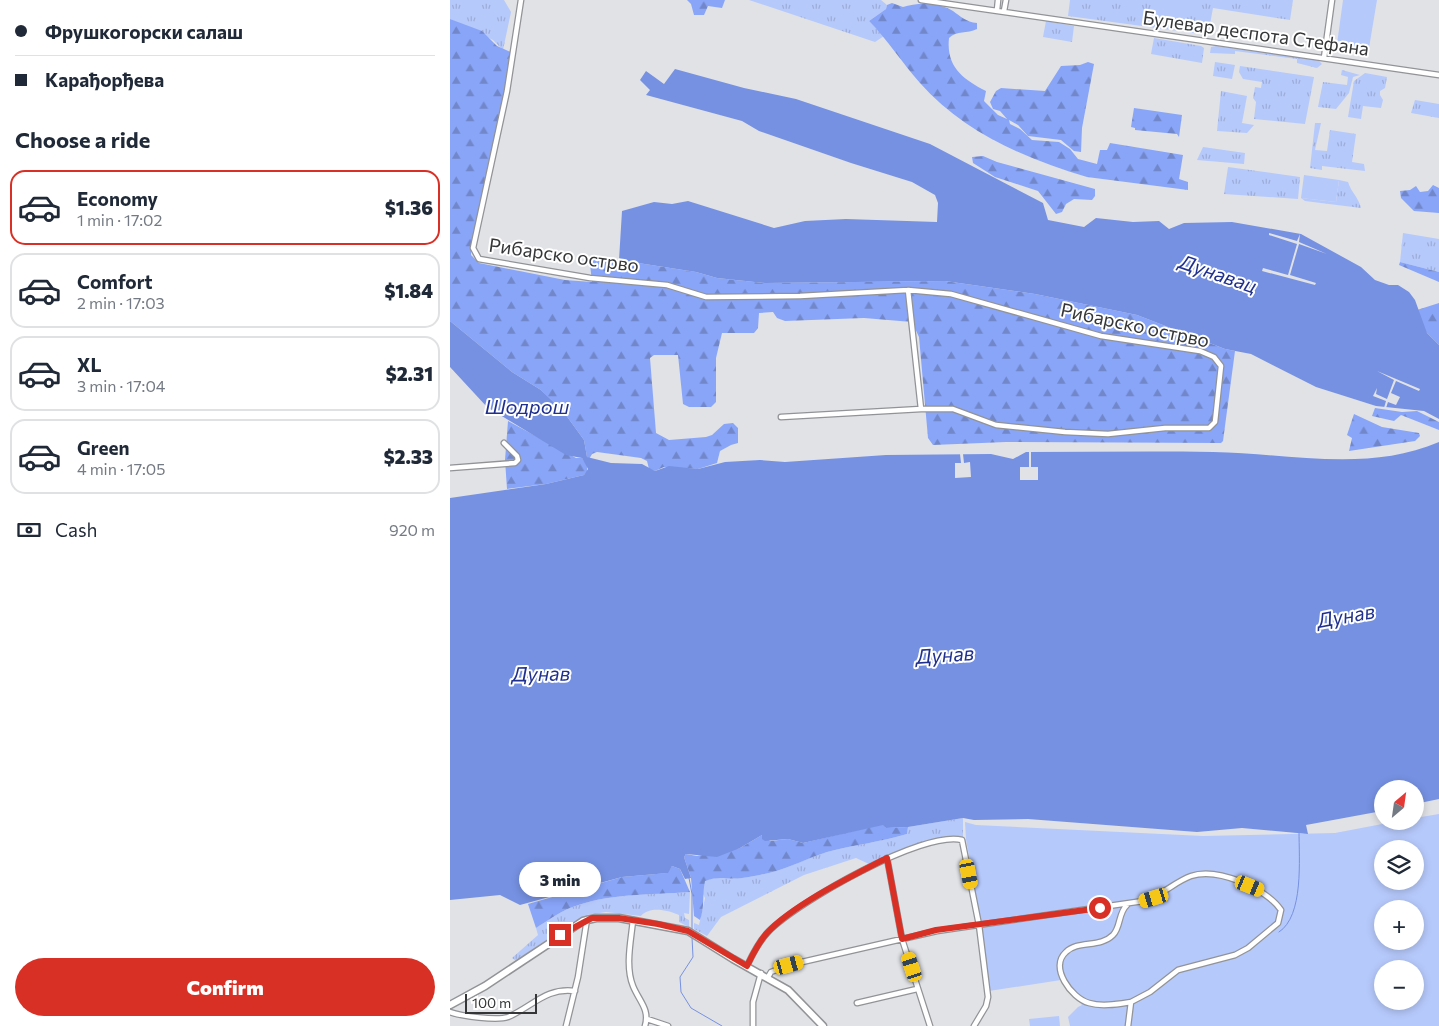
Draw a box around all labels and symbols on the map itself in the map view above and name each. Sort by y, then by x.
street label: Булевар деспота Стефана [1141,5,1371,60]
street label: Рибарско острво [487,233,641,276]
water label: Дунавац [1175,248,1260,297]
street label: Рибарско острво [1059,297,1212,352]
water label: Шодрош [485,394,570,418]
water label: Дунав [1313,598,1377,632]
water label: Дунав [913,640,975,668]
water label: Дунав [510,660,571,686]
north arrow [1374,780,1424,830]
car [958,858,979,890]
callout: 3 min [519,862,601,898]
car [1233,873,1266,899]
car [1137,886,1170,910]
route start [1089,897,1111,919]
route end [549,924,571,946]
car [900,950,923,984]
car [772,954,805,976]
scale bar [465,991,538,1014]

